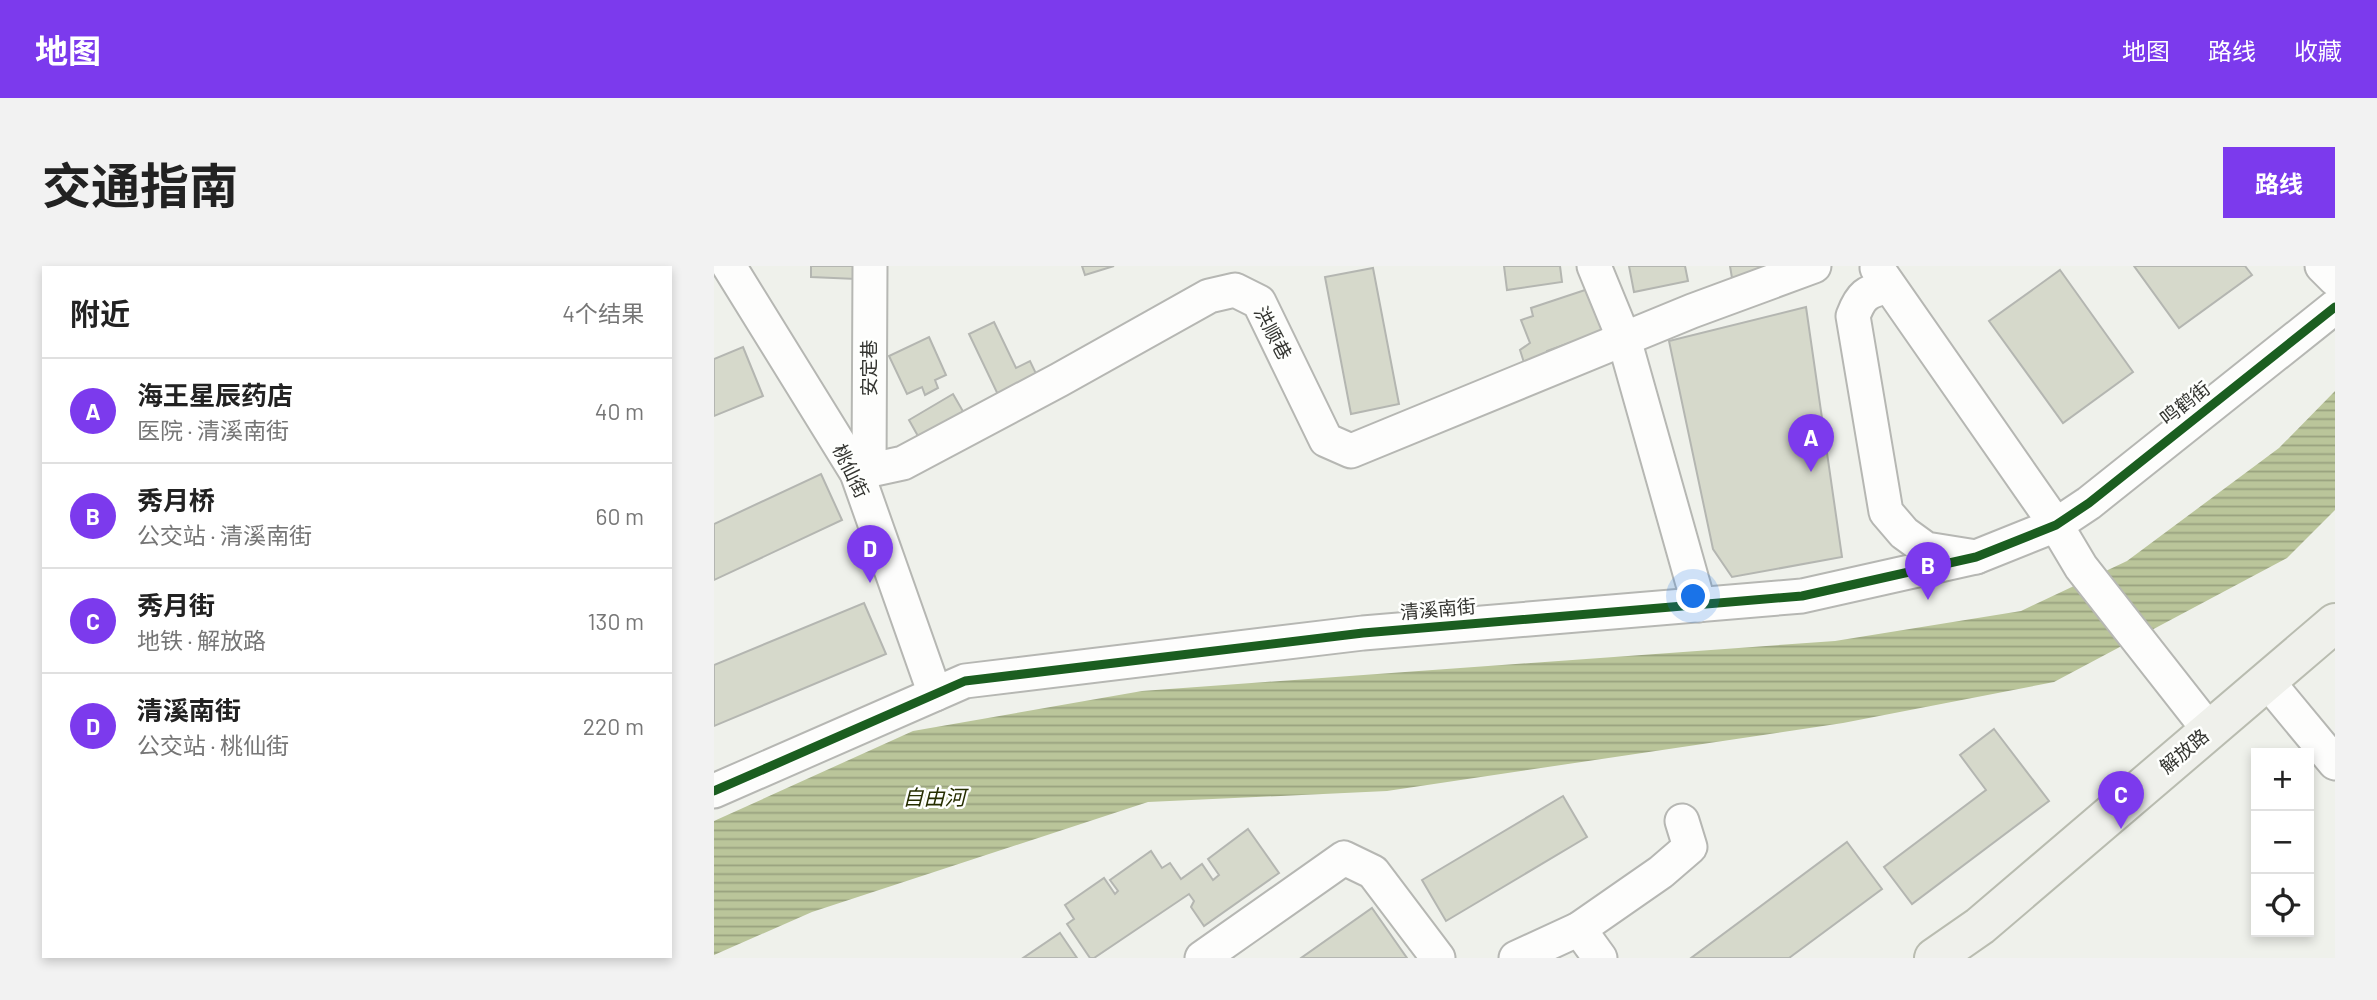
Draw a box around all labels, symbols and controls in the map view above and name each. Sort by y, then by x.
text: 地图 [35,30,101,70]
text: 地图 [2122,36,2170,65]
text: 路线 [2208,36,2256,65]
text: 收藏 [2294,36,2342,65]
button: 路线 [2223,147,2335,218]
text: 交通指南 [42,155,238,214]
text: 附近 [70,295,130,331]
text: 4个结果 [562,299,644,327]
street label: 洪顺巷 [1250,302,1297,363]
street label: 安定巷 [857,339,880,397]
street label: 鸣鹤街 [2155,376,2214,429]
text: 海王星辰药店 [137,379,293,410]
text: A [85,397,101,425]
text: 40 m [595,397,644,425]
pin: A [1788,414,1834,472]
text: 医院 · 清溪南街 [137,416,289,444]
street label: 桃仙街 [829,440,874,501]
text: 秀月桥 [137,484,215,515]
text: B [86,502,100,530]
text: 60 m [596,502,644,530]
text: 公交站 · 清溪南街 [137,521,312,549]
pin: D [847,525,893,583]
pin: B [1905,542,1951,600]
your location [1676,579,1710,613]
text: 秀月街 [137,589,215,620]
street label: 清溪南街 [1399,594,1477,623]
text: C [86,607,100,635]
text: 130 m [587,607,644,635]
text: 地铁 · 解放路 [137,626,266,654]
text: 清溪南街 [137,694,241,725]
text: D [86,712,100,740]
text: 220 m [583,712,644,740]
street label: 解放路 [2154,723,2213,778]
text: 公交站 · 桃仙街 [137,731,289,759]
map controls [2251,748,2314,937]
button: + [2251,748,2314,811]
pin: C [2098,771,2144,829]
water label: 自由河 [903,784,969,809]
button: − [2251,811,2314,874]
button: locate [2251,874,2314,937]

